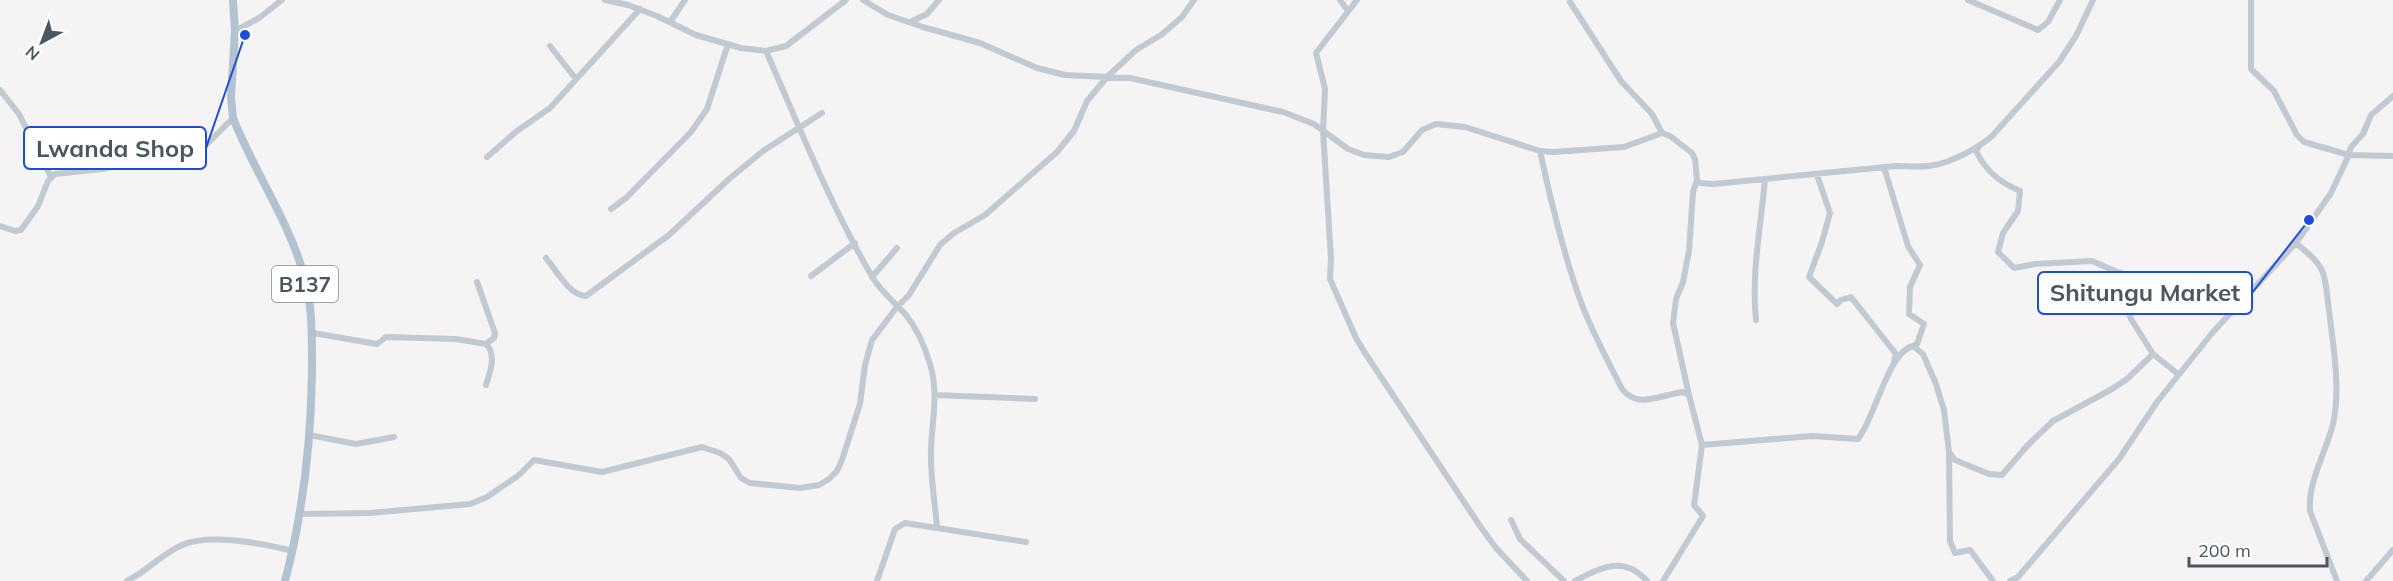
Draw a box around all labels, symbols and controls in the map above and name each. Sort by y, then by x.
north arrow [12,12,72,72]
text: N [21,42,43,65]
callout: Lwanda Shop [24,127,206,169]
text: Lwanda Shop [36,133,194,163]
road number: B137 [272,266,338,302]
callout: Shitungu Market [2038,272,2252,314]
text: Shitungu Market [2050,277,2240,307]
scale bar [2189,530,2327,568]
text: 200 m [2198,539,2251,562]

